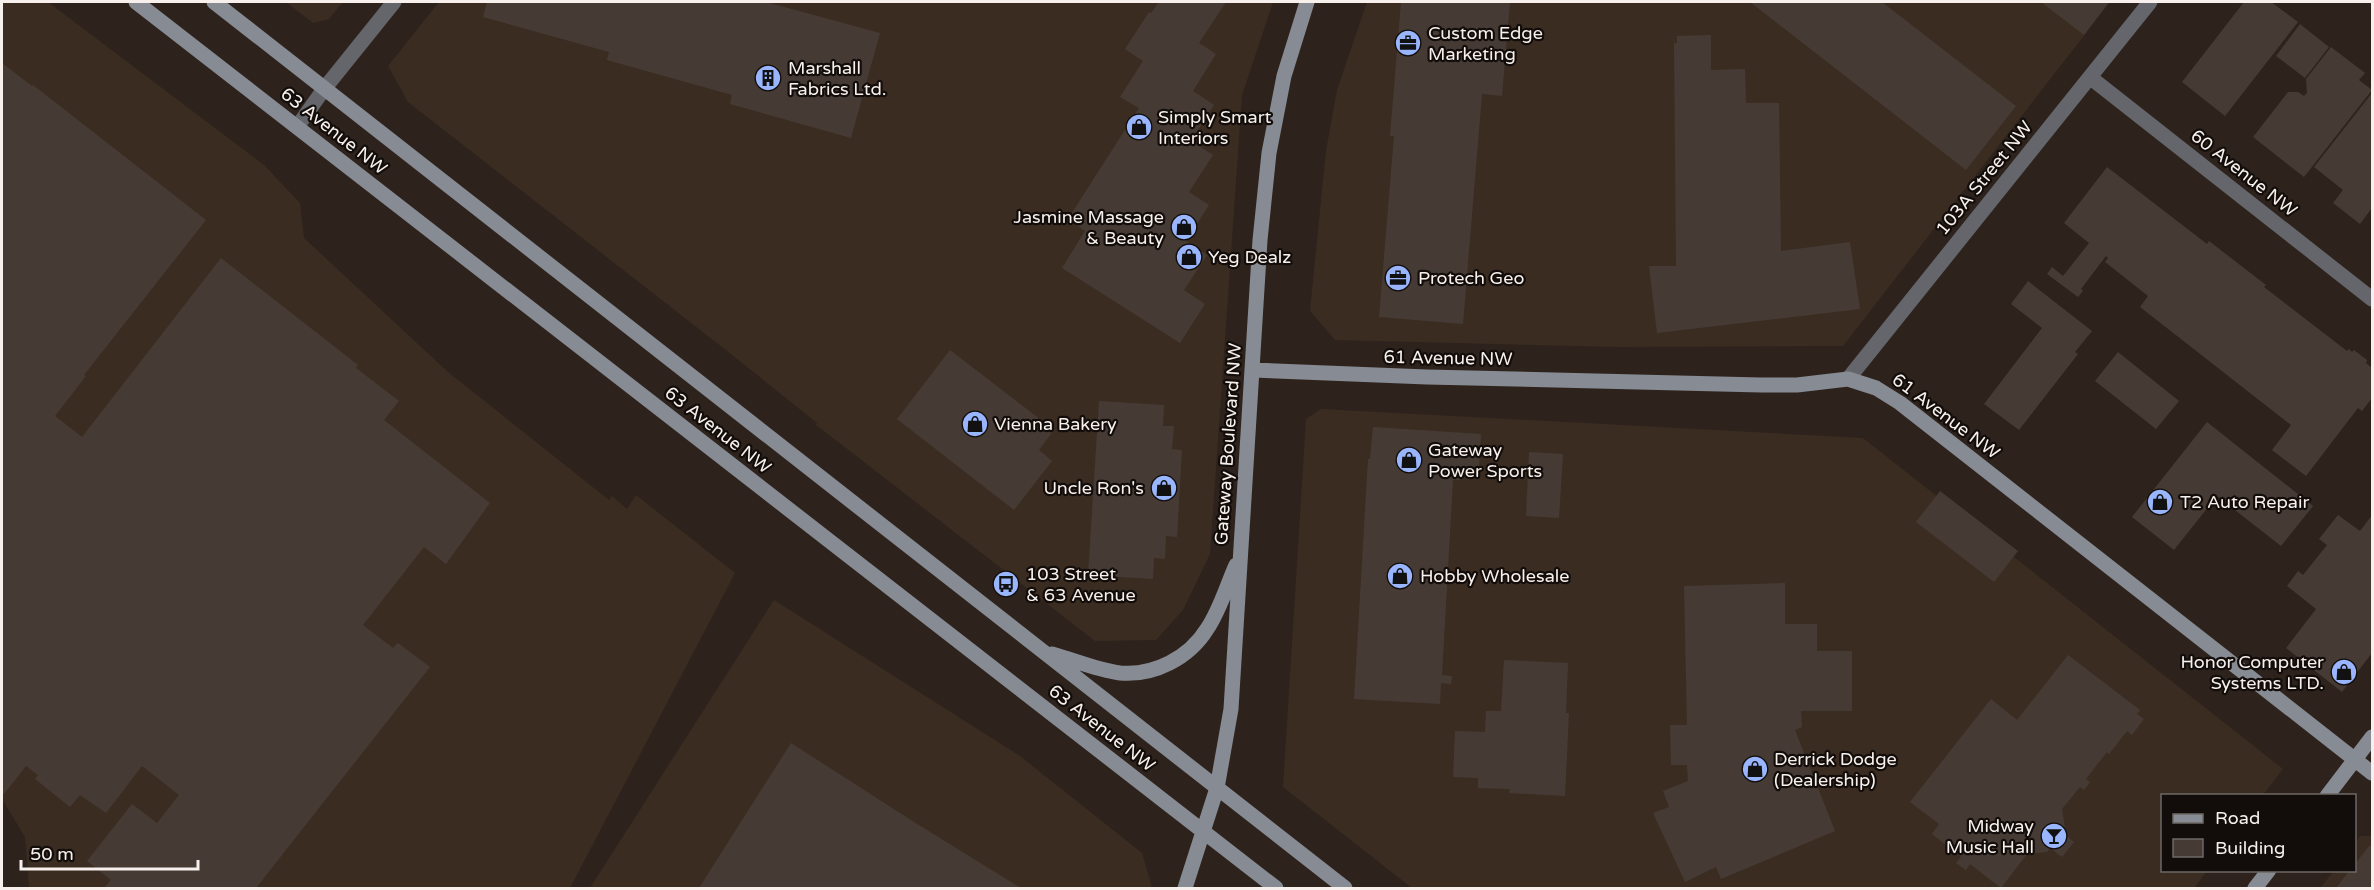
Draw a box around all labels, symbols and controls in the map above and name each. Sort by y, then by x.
place label: Custom Edge Marketing [1428,22,1543,65]
office icon: Custom Edge Marketing [1393,28,1423,58]
place label: Marshall Fabrics Ltd. [788,57,887,100]
building icon: Marshall Fabrics Ltd. [753,63,783,93]
street label: 63 Avenue NW [276,83,392,179]
place label: Simply Smart Interiors [1158,106,1272,149]
shop icon: Simply Smart Interiors [1124,112,1154,142]
street label: 103A Street NW [1931,116,2037,240]
street label: 60 Avenue NW [2186,125,2302,221]
place label: Jasmine Massage & Beauty [1014,206,1164,249]
shop icon: Jasmine Massage & Beauty [1169,212,1199,242]
shop icon: Yeg Dealz [1174,242,1204,272]
place label: Yeg Dealz [1208,246,1291,268]
office icon: Protech Geo [1383,263,1413,293]
place label: Protech Geo [1418,267,1524,289]
street label: Gateway Boulevard NW [1210,342,1246,546]
street label: 61 Avenue NW [1383,346,1513,370]
street label: 61 Avenue NW [1888,368,2004,464]
street label: 63 Avenue NW [660,382,776,478]
shop icon: Vienna Bakery [960,409,990,439]
place label: Vienna Bakery [994,413,1117,435]
place label: Gateway Power Sports [1428,439,1542,482]
shop icon: Gateway Power Sports [1394,445,1424,475]
shop icon: Uncle Ron's [1149,473,1179,503]
place label: Uncle Ron's [1043,477,1144,499]
shop icon: T2 Auto Repair [2145,487,2175,517]
place label: T2 Auto Repair [2180,491,2309,513]
shop icon: Hobby Wholesale [1385,561,1415,591]
place label: 103 Street & 63 Avenue [1026,563,1136,606]
place label: Hobby Wholesale [1420,565,1569,587]
bus stop icon: 103 Street & 63 Avenue [991,569,1021,599]
place label: Honor Computer Systems LTD. [2180,651,2324,694]
shop icon: Honor Computer Systems LTD. [2329,657,2359,687]
street label: 63 Avenue NW [1044,680,1160,776]
place label: Derrick Dodge (Dealership) [1774,748,1897,791]
shop icon: Derrick Dodge (Dealership) [1740,754,1770,784]
legend [2161,794,2356,872]
text: Road [2215,807,2260,829]
place label: Midway Music Hall [1946,815,2034,858]
bar icon: Midway Music Hall [2039,821,2069,851]
scale bar [21,833,198,871]
text: Building [2215,837,2285,859]
text: 50 m [30,843,74,865]

